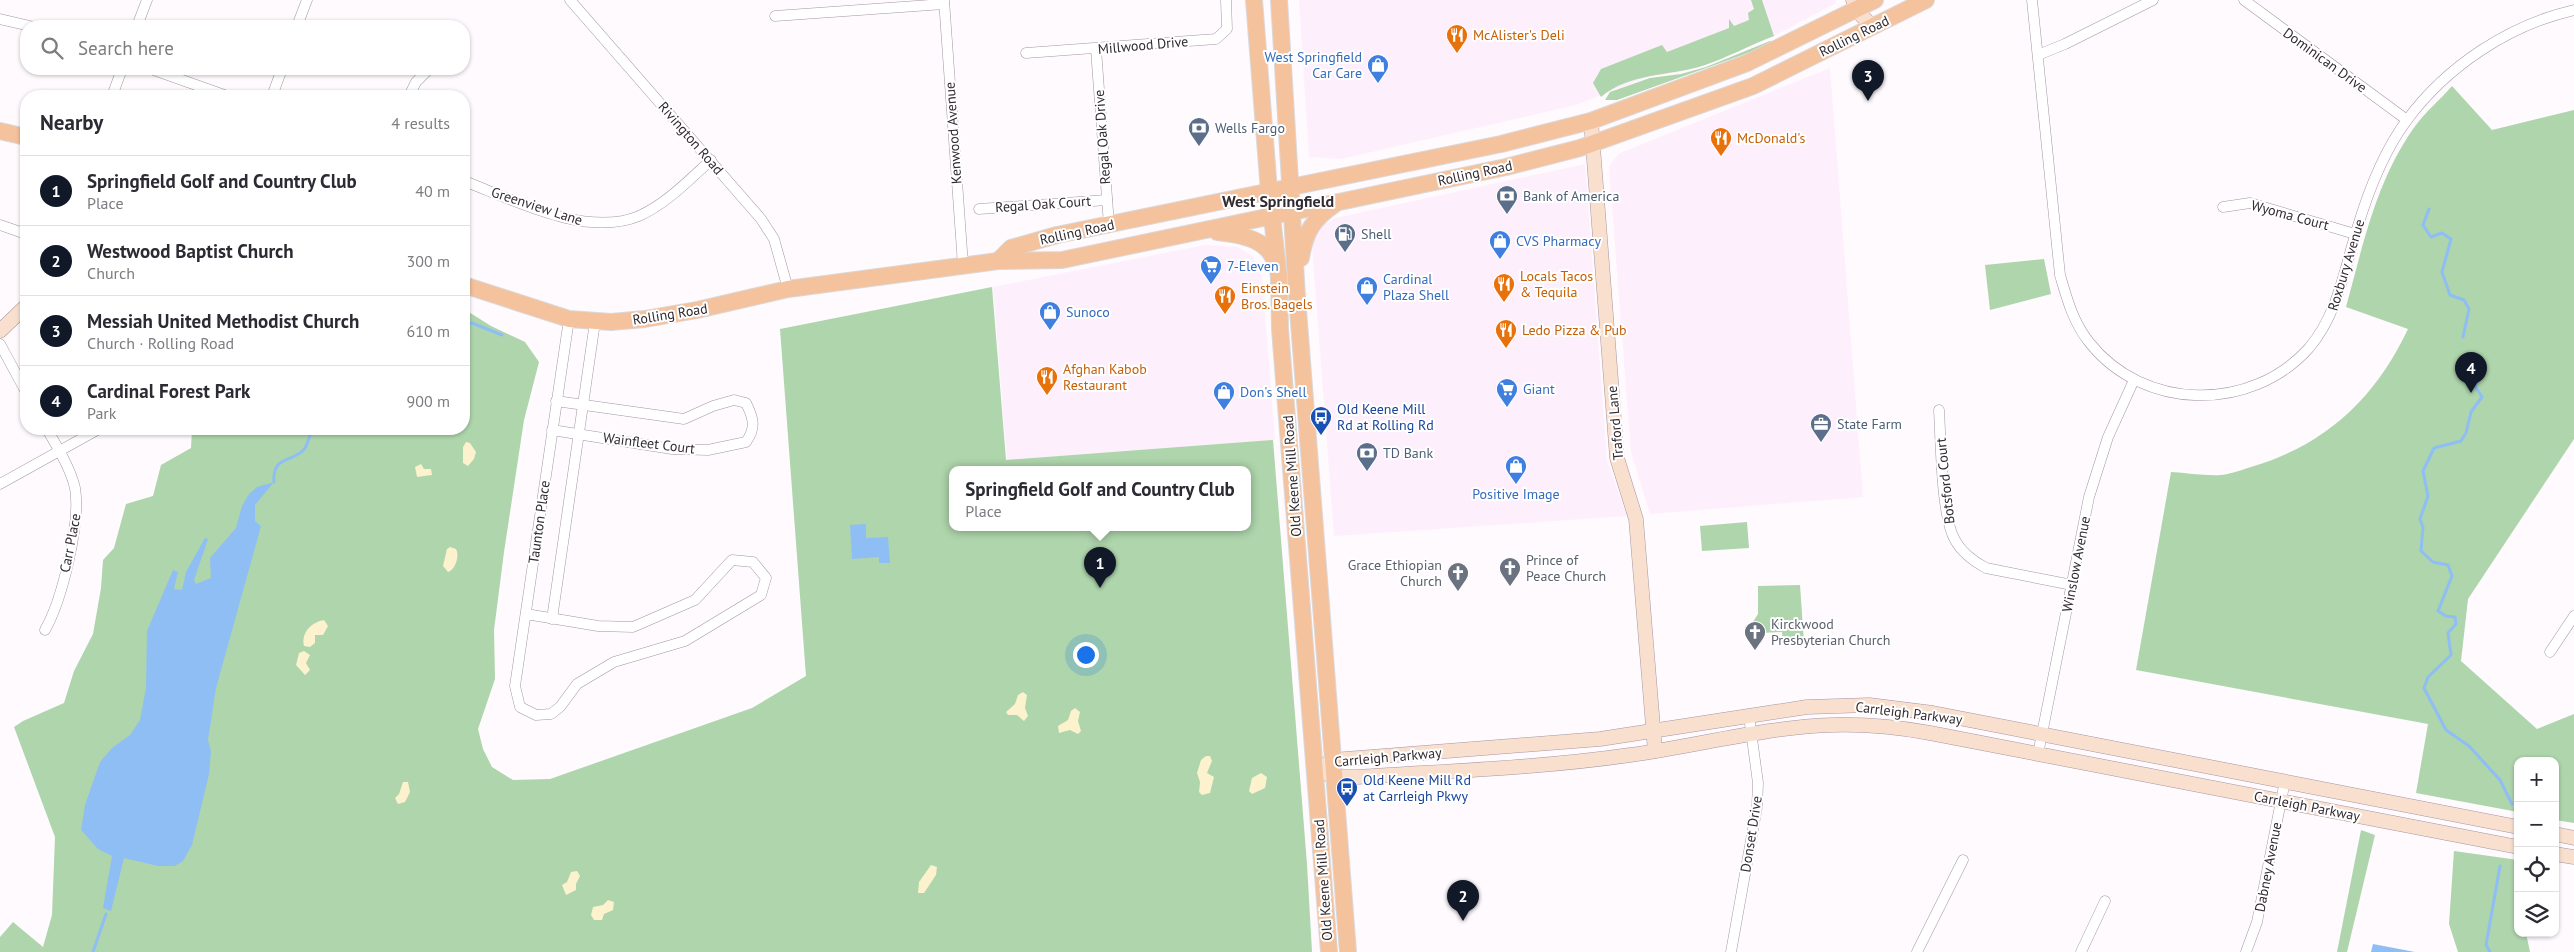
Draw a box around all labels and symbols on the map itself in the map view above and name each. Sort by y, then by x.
street label: Rolling Road [1816,11,1892,61]
restaurant icon: McAlister's Deli [1445,23,1469,54]
street label: Dominican Drive [2280,24,2370,96]
place label: McAlister's Deli [1473,26,1565,44]
street label: Millwood Drive [1097,32,1189,58]
place label: West Springfield Car Care [1265,48,1362,82]
shop icon: West Springfield Car Care [1366,53,1390,84]
pin: 3 [1852,60,1884,101]
street label: Kenwood Avenue [940,81,966,185]
street label: Regal Oak Drive [1090,89,1114,185]
street label: Rivington Road [654,98,728,178]
bank icon: Wells Fargo [1187,116,1211,147]
place label: Wells Fargo [1215,119,1285,137]
restaurant icon: McDonald's [1709,126,1733,157]
place label: McDonald's [1737,129,1805,147]
street label: Rolling Road [1436,156,1514,190]
street label: Greenview Lane [489,183,585,229]
bank icon: Bank of America [1495,184,1519,215]
place label: Bank of America [1523,187,1619,205]
district label: West Springfield [1222,191,1334,211]
street label: Regal Oak Court [995,192,1092,216]
street label: Wyoma Court [2249,196,2331,234]
street label: Rolling Road [1038,215,1116,249]
street label: Roxbury Avenue [2324,217,2368,313]
fuel station icon: Shell [1333,222,1357,253]
place label: Shell [1361,225,1391,243]
shop icon: CVS Pharmacy [1488,229,1512,260]
place label: CVS Pharmacy [1516,232,1601,250]
supermarket icon: 7-Eleven [1199,254,1223,285]
place label: 7-Eleven [1227,257,1279,275]
place label: Locals Tacos & Tequila [1520,267,1593,301]
place label: Cardinal Plaza Shell [1383,270,1449,304]
restaurant icon: Locals Tacos & Tequila [1492,272,1516,303]
shop icon: Cardinal Plaza Shell [1355,275,1379,306]
place label: Einstein Bros. Bagels [1241,279,1313,313]
restaurant icon: Einstein Bros. Bagels [1213,284,1237,315]
street label: Rolling Road [631,299,709,329]
shop icon: Sunoco [1038,300,1062,331]
place label: Sunoco [1066,303,1110,321]
restaurant icon: Ledo Pizza & Pub [1494,318,1518,349]
place label: Ledo Pizza & Pub [1522,321,1627,339]
pin: 4 [2455,352,2487,393]
place label: Afghan Kabob Restaurant [1063,360,1147,394]
restaurant icon: Afghan Kabob Restaurant [1035,365,1059,396]
supermarket icon: Giant [1495,377,1519,408]
shop icon: Don's Shell [1212,380,1236,411]
place label: Giant [1523,380,1555,398]
place label: Don's Shell [1240,383,1307,401]
street label: Traford Lane [1603,385,1627,461]
place label: Old Keene Mill Rd at Rolling Rd [1337,400,1434,434]
bus stop icon: Old Keene Mill Rd at Rolling Rd [1309,405,1333,436]
office icon: State Farm [1809,412,1833,443]
street label: Old Keene Mill Road [1279,415,1305,537]
place label: State Farm [1837,415,1902,433]
street label: Wainfleet Court [602,428,696,458]
street label: Botsford Court [1931,437,1958,525]
bank icon: TD Bank [1355,441,1379,472]
place label: TD Bank [1383,444,1433,462]
shop icon: Positive Image [1504,454,1528,485]
street label: Taunton Place [524,479,554,565]
place label: Positive Image [1472,485,1560,503]
street label: Carr Place [55,512,85,574]
street label: Winslow Avenue [2058,515,2094,613]
pin: 1 [1084,547,1116,588]
place label: Prince of Peace Church [1526,551,1606,585]
place label: Grace Ethiopian Church [1348,556,1442,590]
church icon: Prince of Peace Church [1498,556,1522,587]
church icon: Grace Ethiopian Church [1446,561,1470,592]
place label: Kirckwood Presbyterian Church [1771,615,1891,649]
church icon: Kirckwood Presbyterian Church [1743,620,1767,651]
your location [1073,642,1099,668]
street label: Carrleigh Parkway [1855,698,1964,729]
street label: Carrleigh Parkway [1334,743,1443,771]
place label: Old Keene Mill Rd at Carrleigh Pkwy [1363,771,1471,805]
bus stop icon: Old Keene Mill Rd at Carrleigh Pkwy [1335,776,1359,807]
street label: Carrleigh Parkway [2252,787,2362,825]
street label: Donset Drive [1736,794,1766,874]
street label: Old Keene Mill Road [1310,819,1336,941]
street label: Dabney Avenue [2250,821,2286,913]
pin: 2 [1447,880,1479,921]

